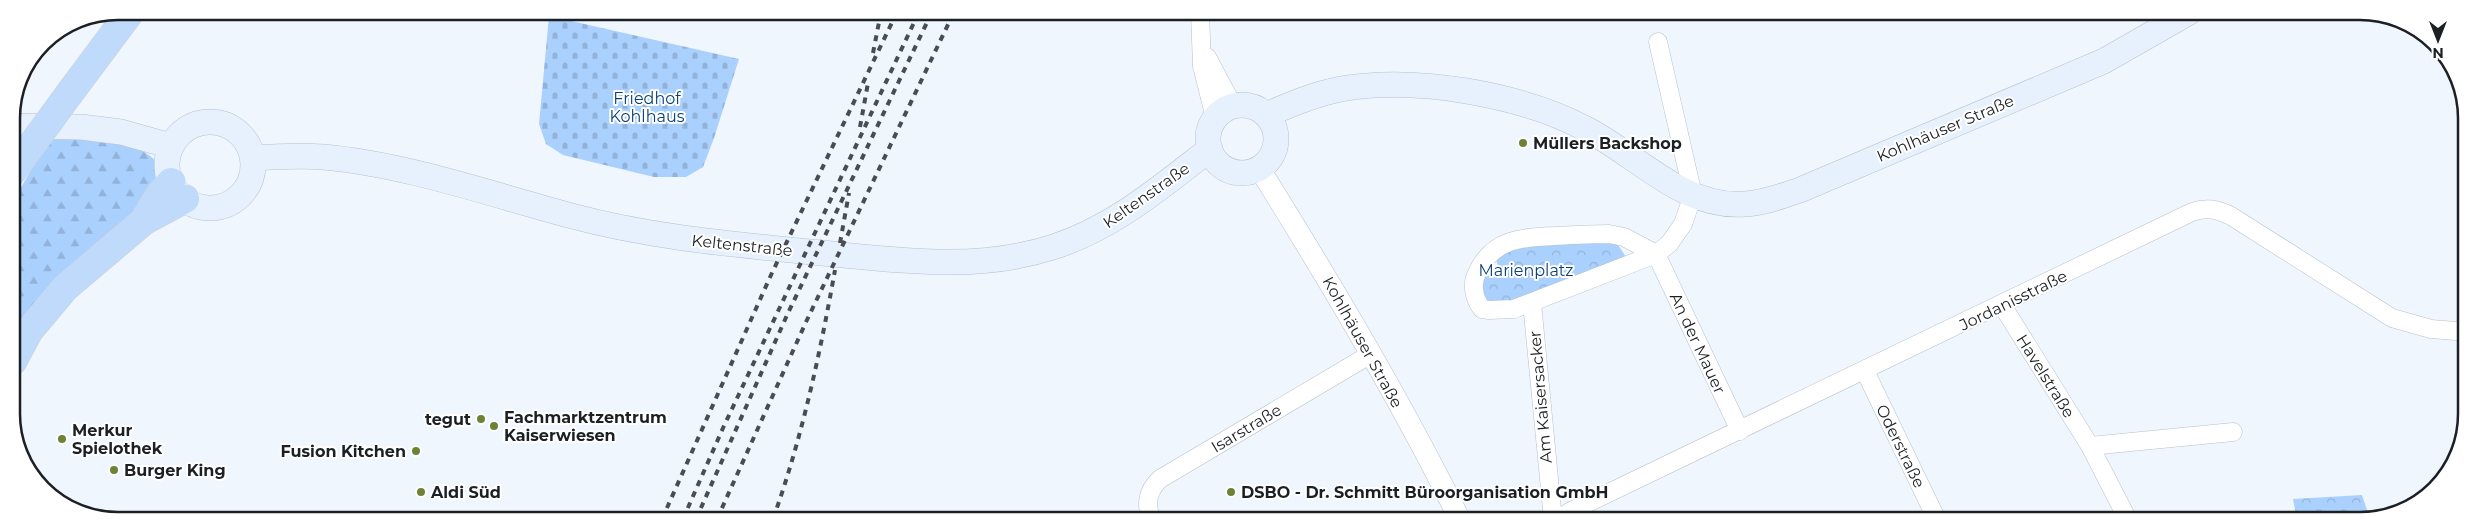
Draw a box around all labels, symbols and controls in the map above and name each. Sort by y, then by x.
north arrow [2413,15,2463,65]
text: N [2432,44,2444,62]
park label: Friedhof Kohlhaus [610,89,685,126]
street label: Kohlhäuser Straße [1874,91,2017,166]
place label: Müllers Backshop [1533,134,1682,153]
marker: Müllers Backshop [1517,137,1529,149]
street label: Keltenstraße [1099,159,1193,232]
street label: Keltenstraße [691,231,793,260]
park label: Marienplatz [1478,261,1574,280]
street label: Jordanisstraße [1955,266,2070,335]
street label: Kohlhäuser Straße [1319,273,1407,411]
street label: An der Mauer [1666,290,1729,397]
street label: Am Kaisersacker [1525,330,1556,464]
street label: Havelstraße [2012,331,2079,421]
street label: Isarstraße [1208,400,1285,457]
street label: Oderstraße [1872,402,1929,491]
place label: Fachmarktzentrum Kaiserwiesen [504,408,667,445]
place label: tegut [425,410,471,429]
marker: tegut [475,413,487,425]
marker: Fachmarktzentrum Kaiserwiesen [488,420,500,432]
place label: Merkur Spielothek [72,421,163,458]
marker: Merkur Spielothek [56,433,68,445]
place label: Fusion Kitchen [281,442,406,461]
marker: Fusion Kitchen [410,445,422,457]
place label: Burger King [124,461,226,480]
marker: Burger King [108,464,120,476]
place label: Aldi Süd [430,483,501,502]
place label: DSBO - Dr. Schmitt Büroorganisation GmbH [1241,483,1609,502]
marker: Aldi Süd [415,486,427,498]
marker: DSBO - Dr. Schmitt Büroorganisation GmbH [1225,486,1237,498]

